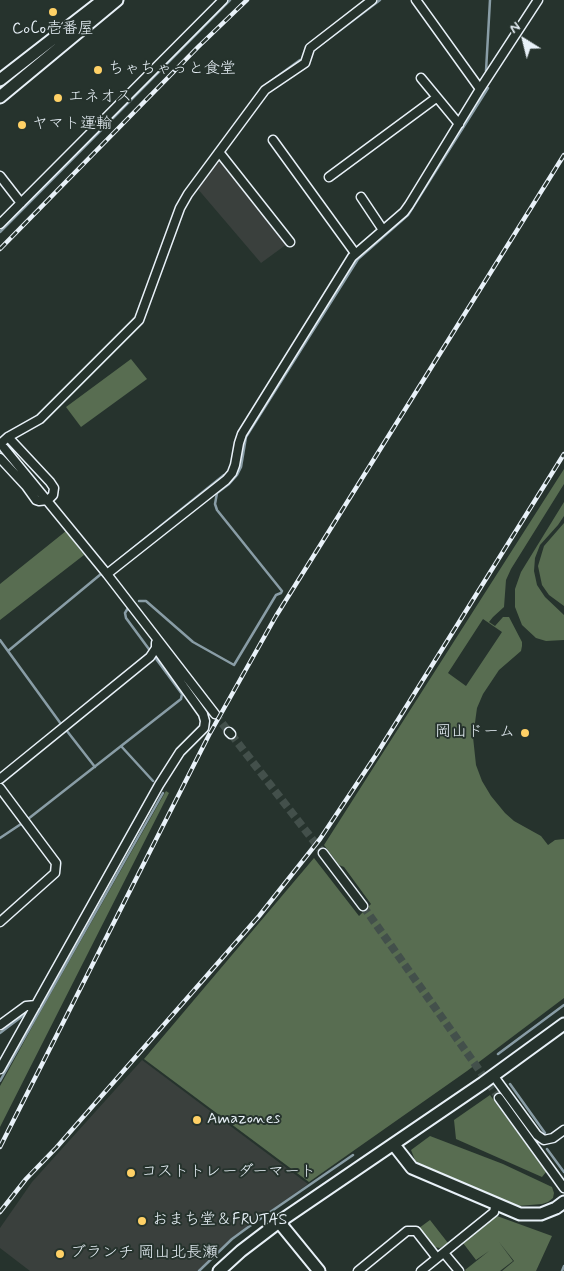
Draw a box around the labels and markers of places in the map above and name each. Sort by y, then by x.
marker: CoCo壱番屋 [47,6,59,18]
place label: CoCo壱番屋 [12,20,94,40]
place label: ちゃちゃっと食堂 [108,60,236,80]
marker: ちゃちゃっと食堂 [92,64,104,76]
place label: エネオス [68,88,132,108]
marker: エネオス [52,92,64,104]
place label: ヤマト運輸 [32,115,112,135]
marker: ヤマト運輸 [16,119,28,131]
place label: 岡山ドーム [435,723,515,743]
marker: 岡山ドーム [519,727,531,739]
place label: Amazones [207,1110,280,1130]
marker: Amazones [191,1114,203,1126]
place label: コストトレーダーマート [141,1163,316,1183]
marker: コストトレーダーマート [125,1167,137,1179]
place label: おまち堂＆FRUTAS [152,1211,287,1231]
marker: おまち堂＆FRUTAS [136,1215,148,1227]
place label: ブランチ 岡山北長瀬 [70,1244,218,1264]
marker: ブランチ 岡山北長瀬 [54,1248,66,1260]

